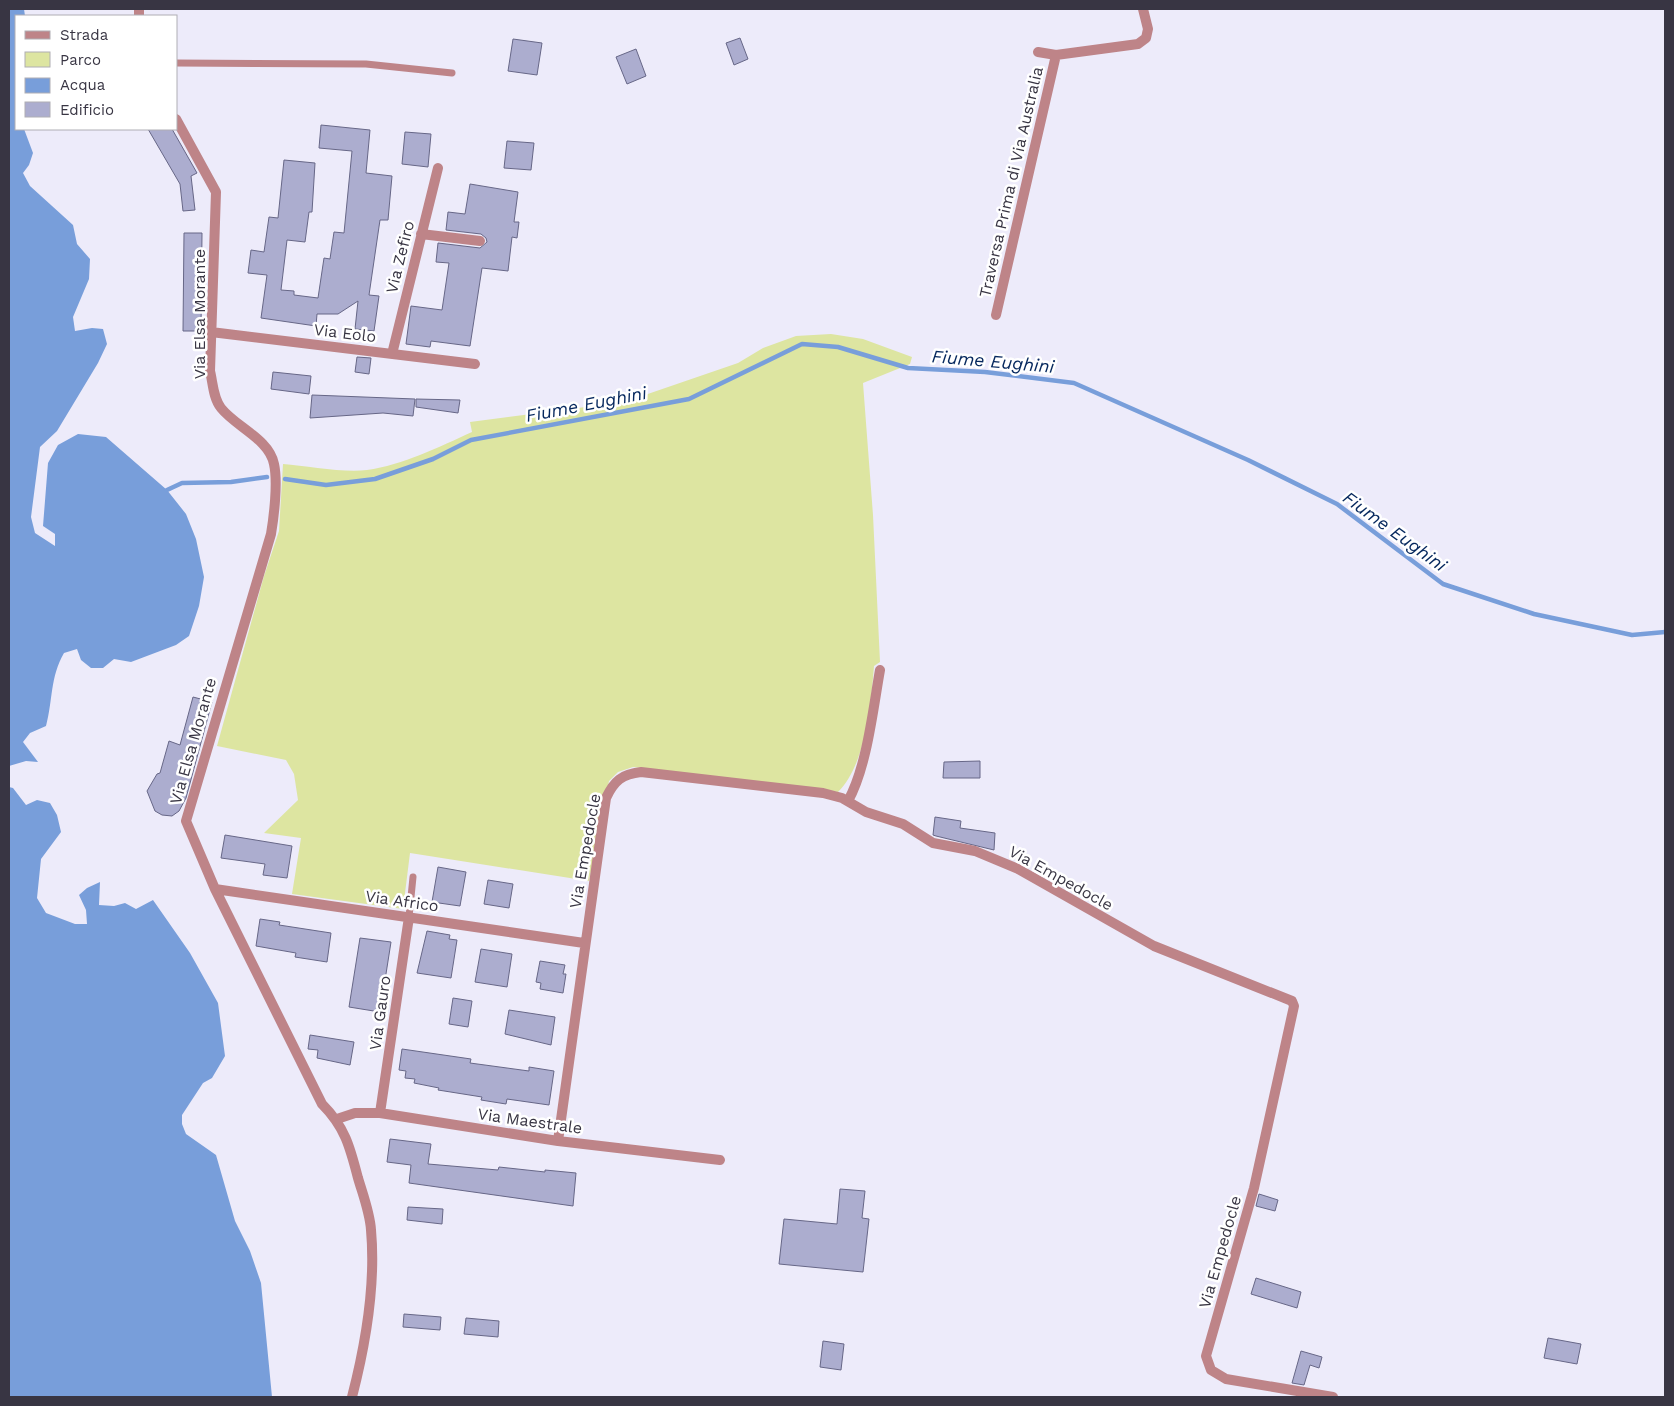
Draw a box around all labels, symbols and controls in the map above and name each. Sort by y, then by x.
legend [15,15,178,130]
text: Strada [60,26,109,44]
text: Parco [60,51,101,69]
street label: Traversa Prima di Via Australia [975,65,1047,299]
text: Acqua [60,76,106,94]
text: Edificio [60,101,114,119]
street label: Via Zefiro [382,219,418,295]
street label: Via Elsa Morante [190,249,209,379]
street label: Via Eolo [313,320,377,346]
water label: Fiume Eughini [931,345,1056,377]
water label: Fiume Eughini [524,382,650,426]
water label: Fiume Eughini [1339,486,1452,576]
street label: Via Elsa Morante [166,676,220,806]
street label: Via Empedocle [566,792,604,910]
street label: Via Empedocle [1006,842,1116,914]
street label: Via Africo [364,886,440,916]
street label: Via Gauro [365,974,395,1052]
street label: Via Maestrale [477,1104,583,1138]
street label: Via Empedocle [1195,1194,1245,1310]

